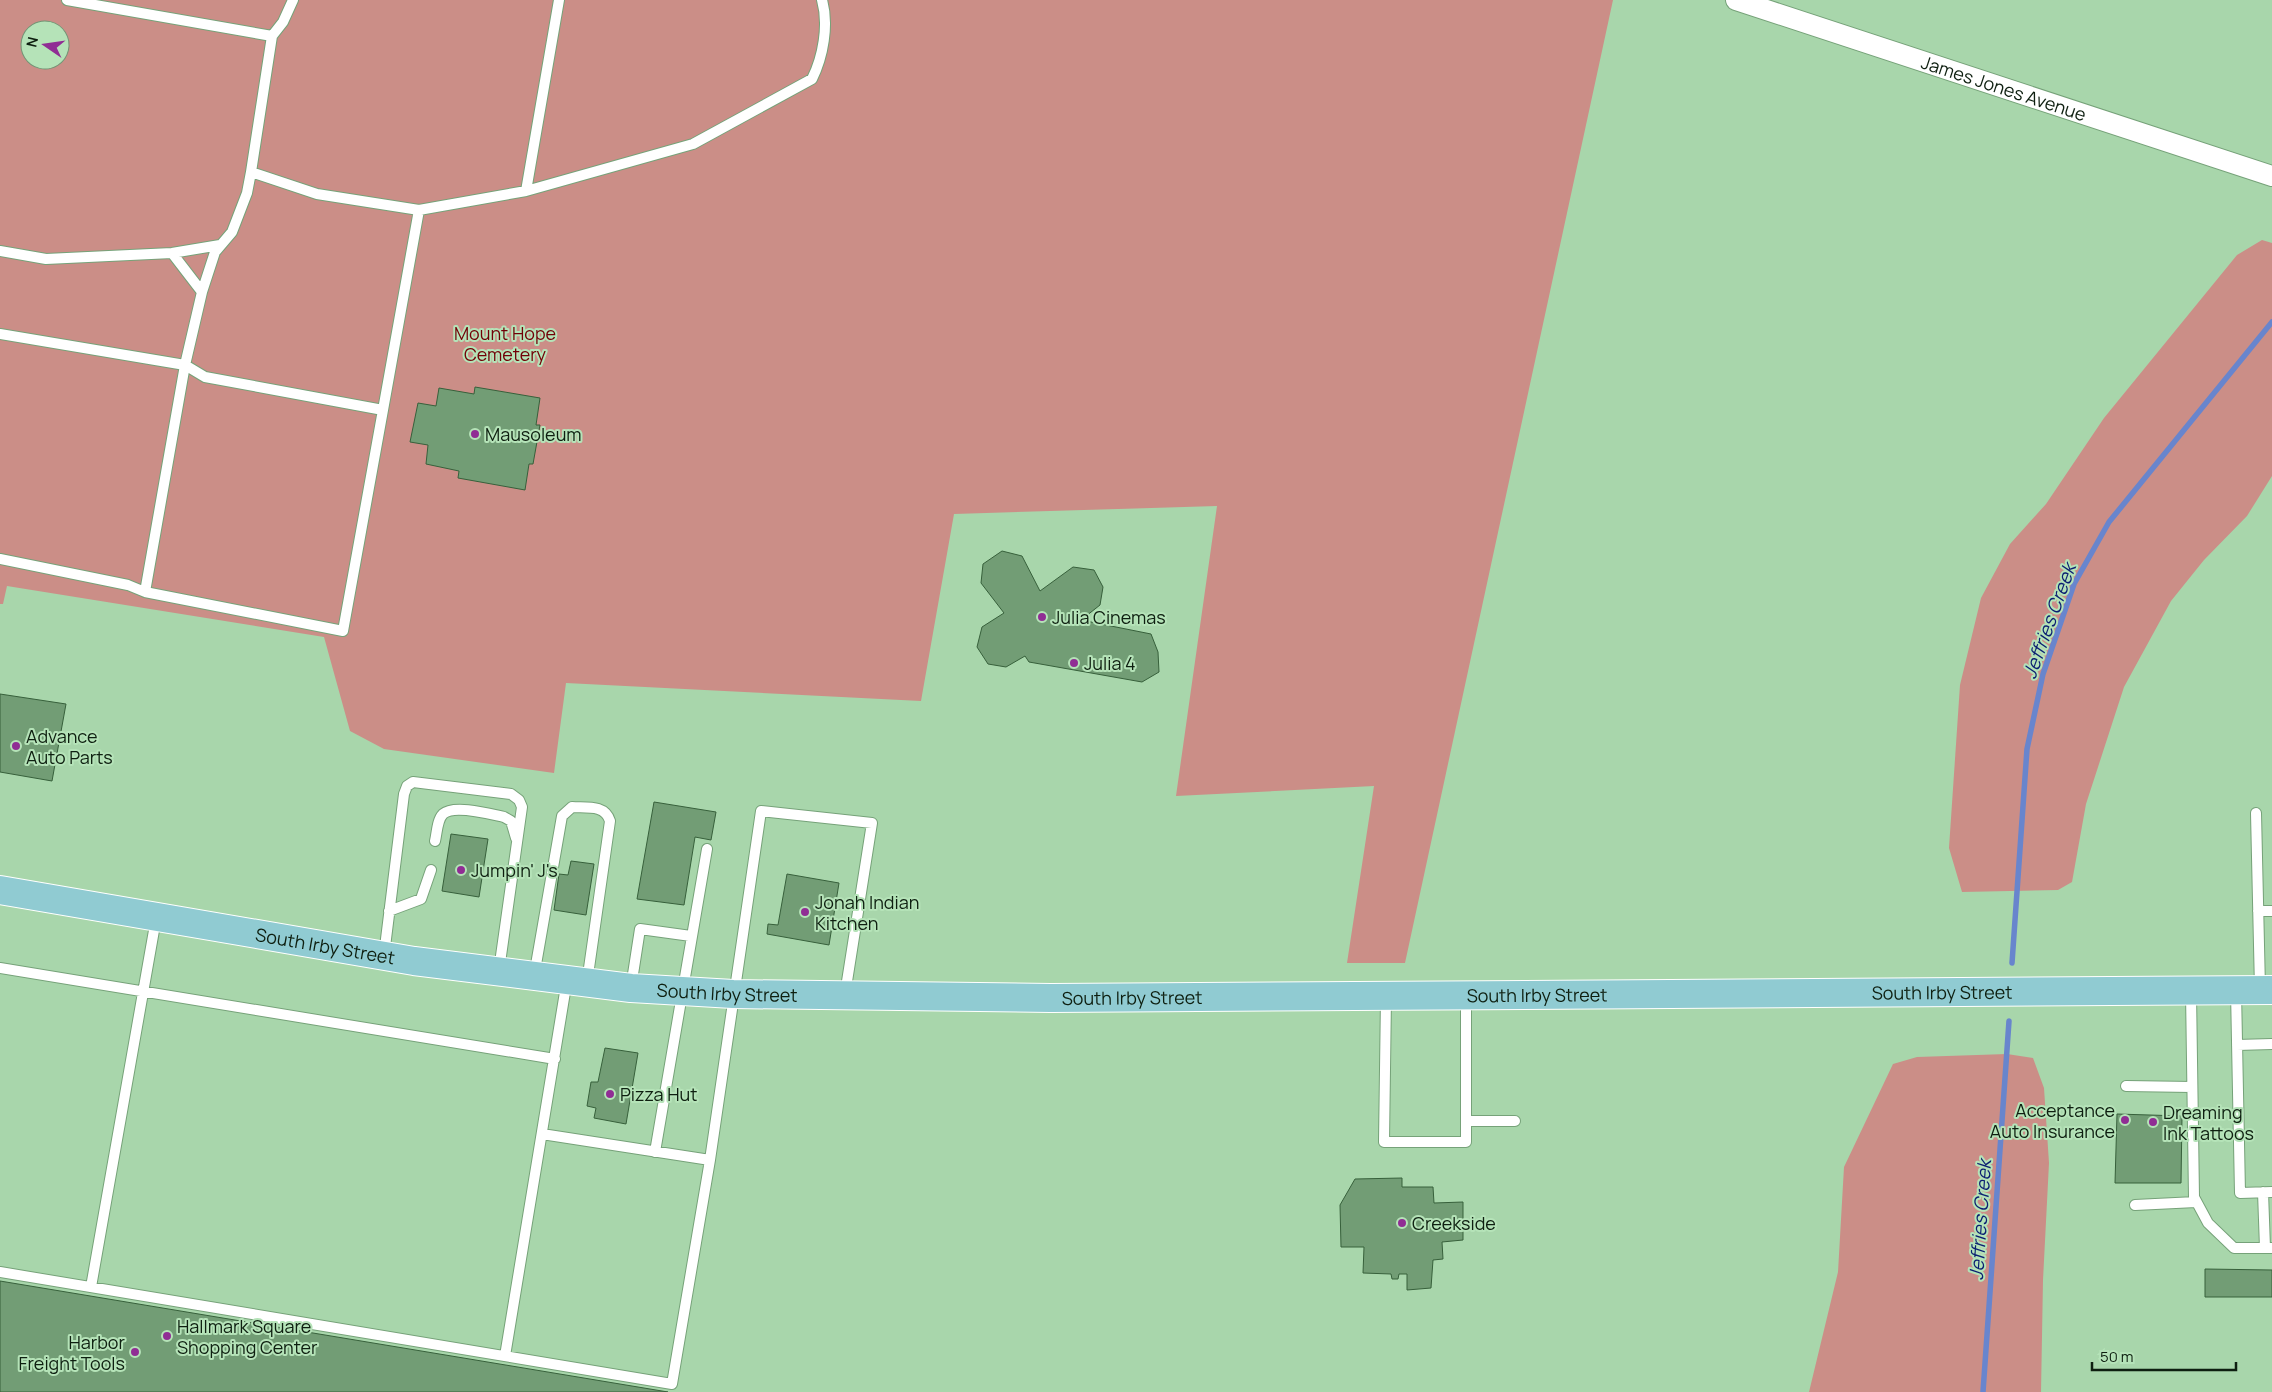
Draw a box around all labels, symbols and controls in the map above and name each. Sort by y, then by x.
north arrow [20,20,70,70]
text: N [21,35,42,49]
street label: James Jones Avenue [1918,50,2089,126]
park label: Mount Hope Cemetery [454,321,556,366]
place label: Mausoleum [485,422,582,446]
marker: Mausoleum [469,428,481,440]
water label: Jeffries Creek [2016,557,2083,682]
place label: Julia Cinemas [1052,605,1166,629]
marker: Julia Cinemas [1036,611,1048,623]
place label: Julia 4 [1084,651,1136,675]
marker: Julia 4 [1068,657,1080,669]
place label: Advance Auto Parts [26,724,113,769]
marker: Advance Auto Parts [10,740,22,752]
place label: Jumpin' J's [471,858,558,882]
marker: Jumpin' J's [455,864,467,876]
place label: Jonah Indian Kitchen [815,890,919,935]
marker: Jonah Indian Kitchen [799,906,811,918]
street label: South Irby Street [254,922,397,970]
street label: South Irby Street [656,978,798,1007]
street label: South Irby Street [1872,980,2013,1005]
street label: South Irby Street [1467,982,1608,1007]
street label: South Irby Street [1062,985,1203,1010]
place label: Pizza Hut [620,1082,697,1106]
marker: Pizza Hut [604,1088,616,1100]
place label: Acceptance Auto Insurance [1990,1098,2115,1143]
place label: Dreaming Ink Tattoos [2163,1100,2254,1145]
marker: Acceptance Auto Insurance [2119,1114,2131,1126]
marker: Dreaming Ink Tattoos [2147,1116,2159,1128]
water label: Jeffries Creek [1963,1156,1997,1281]
place label: Creekside [1412,1211,1496,1235]
marker: Creekside [1396,1217,1408,1229]
place label: Hallmark Square Shopping Center [177,1314,318,1359]
place label: Harbor Freight Tools [19,1330,126,1375]
marker: Hallmark Square Shopping Center [161,1330,173,1342]
scale bar [2092,1340,2236,1372]
marker: Harbor Freight Tools [129,1346,141,1358]
text: 50 m [2100,1346,2134,1367]

